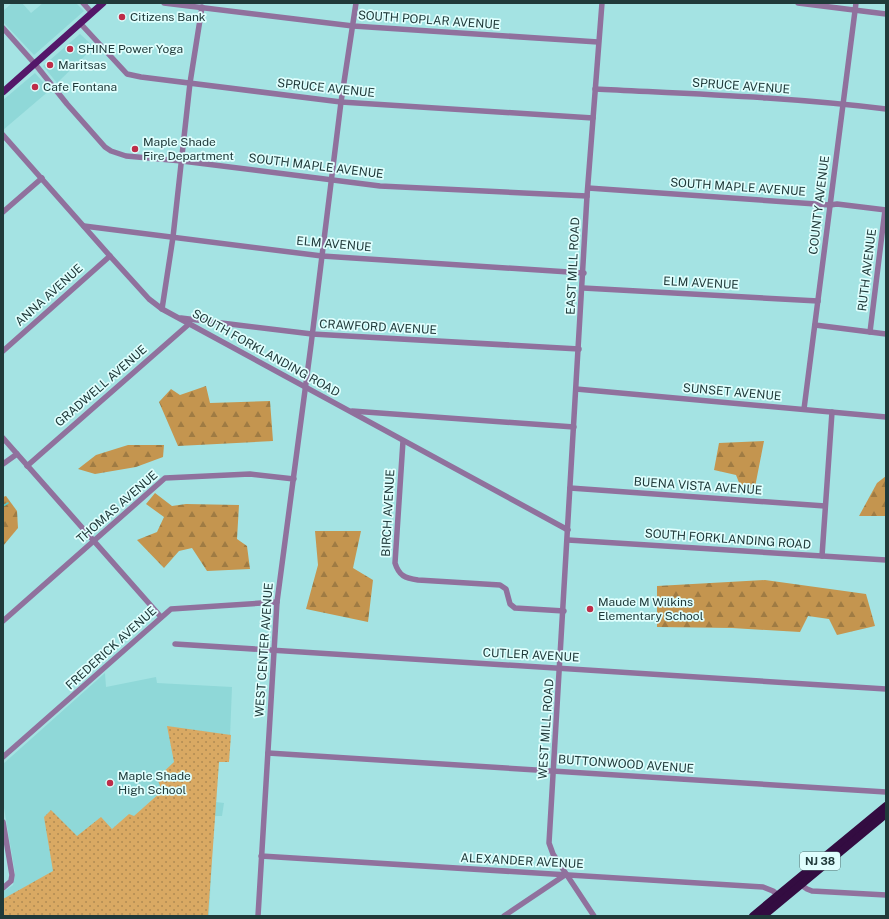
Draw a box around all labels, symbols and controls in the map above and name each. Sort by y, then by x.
street label: SOUTH POPLAR AVENUE [357,8,501,32]
place label: Citizens Bank [130,10,206,24]
marker: Citizens Bank [117,12,127,22]
place label: SHINE Power Yoga [78,42,183,56]
marker: SHINE Power Yoga [65,44,75,54]
place label: Maritsas [58,58,106,72]
marker: Maritsas [45,60,55,70]
street label: SPRUCE AVENUE [276,76,376,100]
street label: SPRUCE AVENUE [692,76,790,96]
place label: Cafe Fontana [43,80,117,94]
marker: Cafe Fontana [30,82,40,92]
place label: Maple Shade Fire Department [143,135,234,163]
marker: Maple Shade Fire Department [130,144,140,154]
street label: SOUTH MAPLE AVENUE [248,151,384,181]
street label: COUNTY AVENUE [806,155,832,255]
street label: SOUTH MAPLE AVENUE [670,175,806,199]
street label: EAST MILL ROAD [563,217,583,315]
street label: RUTH AVENUE [855,228,879,312]
street label: ELM AVENUE [296,234,372,254]
street label: ANNA AVENUE [12,261,86,329]
street label: ELM AVENUE [663,274,739,292]
street label: SOUTH FORKLANDING ROAD [190,306,342,400]
street label: CRAWFORD AVENUE [319,317,437,337]
street label: GRADWELL AVENUE [52,342,150,430]
street label: SUNSET AVENUE [682,381,782,403]
street label: THOMAS AVENUE [74,468,160,546]
street label: BIRCH AVENUE [379,469,397,557]
street label: BUENA VISTA AVENUE [633,475,763,497]
street label: SOUTH FORKLANDING ROAD [644,526,812,552]
street label: WEST CENTER AVENUE [252,582,276,718]
place label: Maude M Wilkins Elementary School [598,595,704,623]
street label: FREDERICK AVENUE [63,604,159,692]
marker: Maude M Wilkins Elementary School [585,604,595,614]
street label: CUTLER AVENUE [482,645,580,665]
street label: WEST MILL ROAD [535,678,557,780]
street label: BUTTONWOOD AVENUE [557,752,695,776]
place label: Maple Shade High School [118,769,191,797]
marker: Maple Shade High School [105,778,115,788]
street label: ALEXANDER AVENUE [460,851,584,871]
road number: NJ 38 [800,852,840,870]

